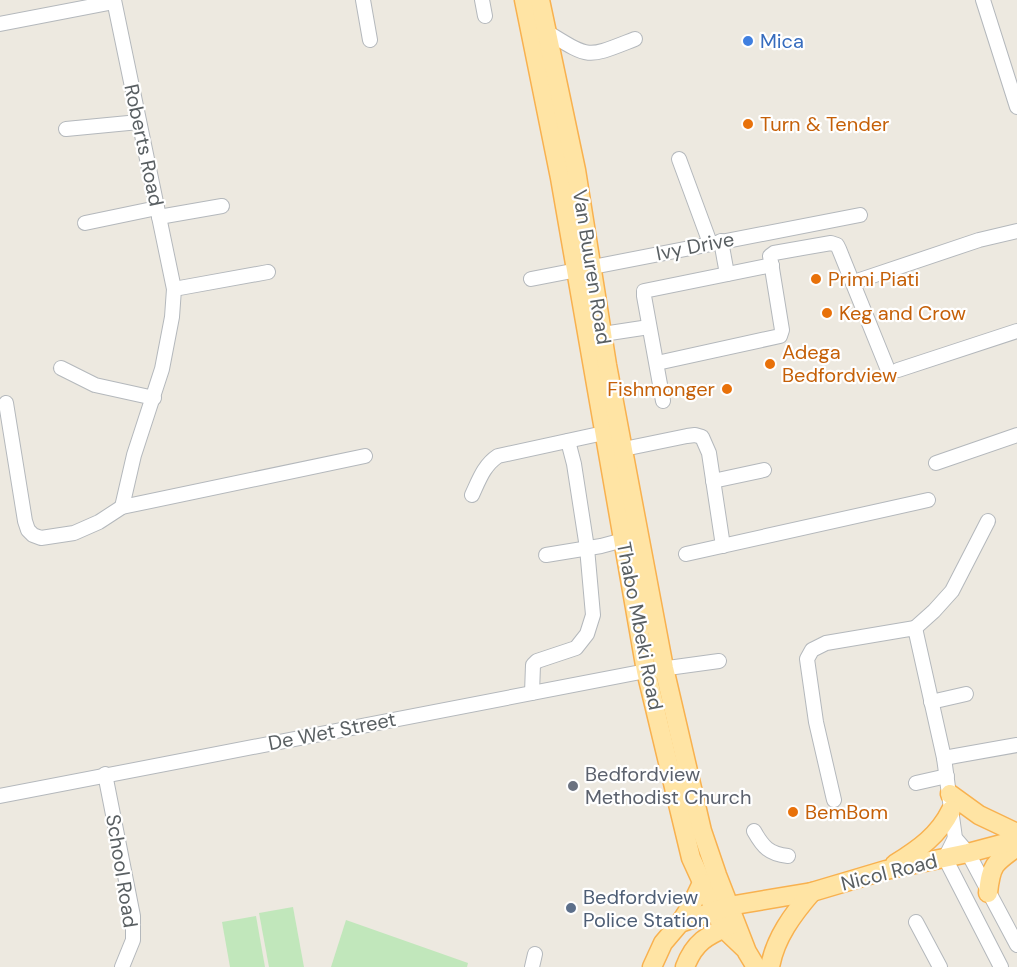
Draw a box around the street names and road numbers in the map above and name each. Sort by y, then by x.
street label: Roberts Road [118,82,170,208]
street label: Van Buuren Road [567,188,617,346]
street label: Ivy Drive [654,226,736,266]
street label: Thabo Mbeki Road [611,540,669,712]
street label: De Wet Street [266,706,398,756]
street label: School Road [100,812,144,930]
street label: Nicol Road [838,847,940,897]

